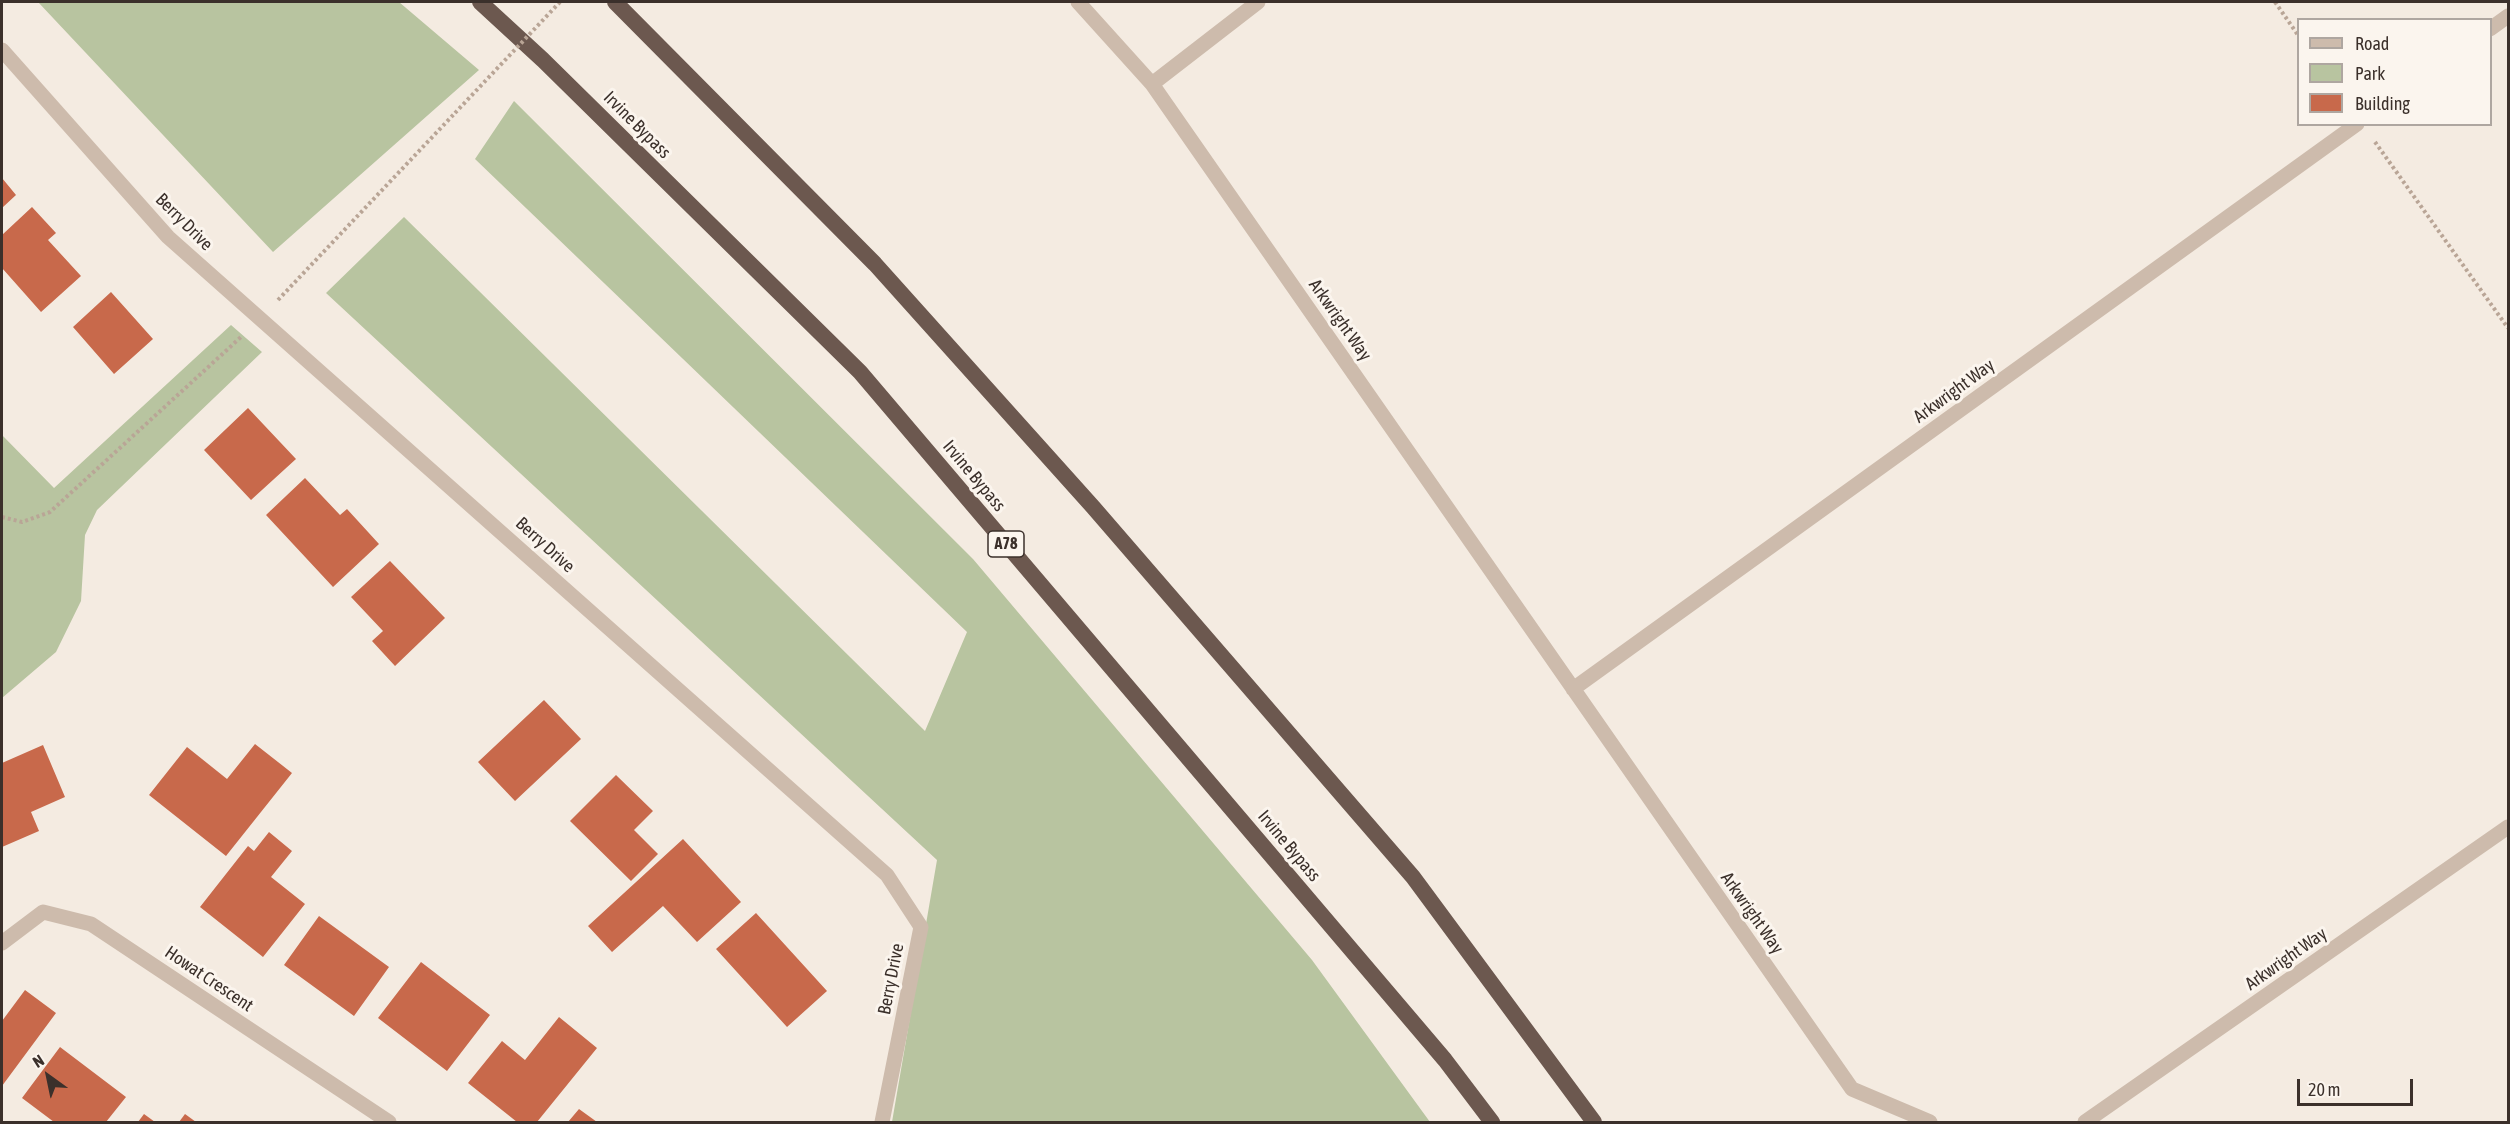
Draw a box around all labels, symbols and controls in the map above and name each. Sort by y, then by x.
legend [2297,18,2492,126]
text: Road [2355,33,2389,54]
text: Park [2355,63,2385,84]
street label: Irvine Bypass [599,87,675,163]
text: Building [2355,93,2410,114]
street label: Berry Drive [151,189,217,255]
street label: Arkwright Way [1304,275,1376,365]
street label: Arkwright Way [1909,354,1999,428]
street label: Irvine Bypass [938,436,1010,516]
street label: Berry Drive [511,513,579,577]
road number: A78 [988,531,1024,557]
street label: Irvine Bypass [1253,806,1325,886]
street label: Arkwright Way [1716,868,1788,958]
street label: Arkwright Way [2241,923,2331,995]
street label: Howat Crescent [161,942,257,1016]
street label: Berry Drive [874,942,908,1016]
north arrow [18,1046,78,1106]
text: N [29,1051,47,1071]
scale bar [2300,1067,2416,1105]
text: 20 m [2308,1079,2340,1100]

